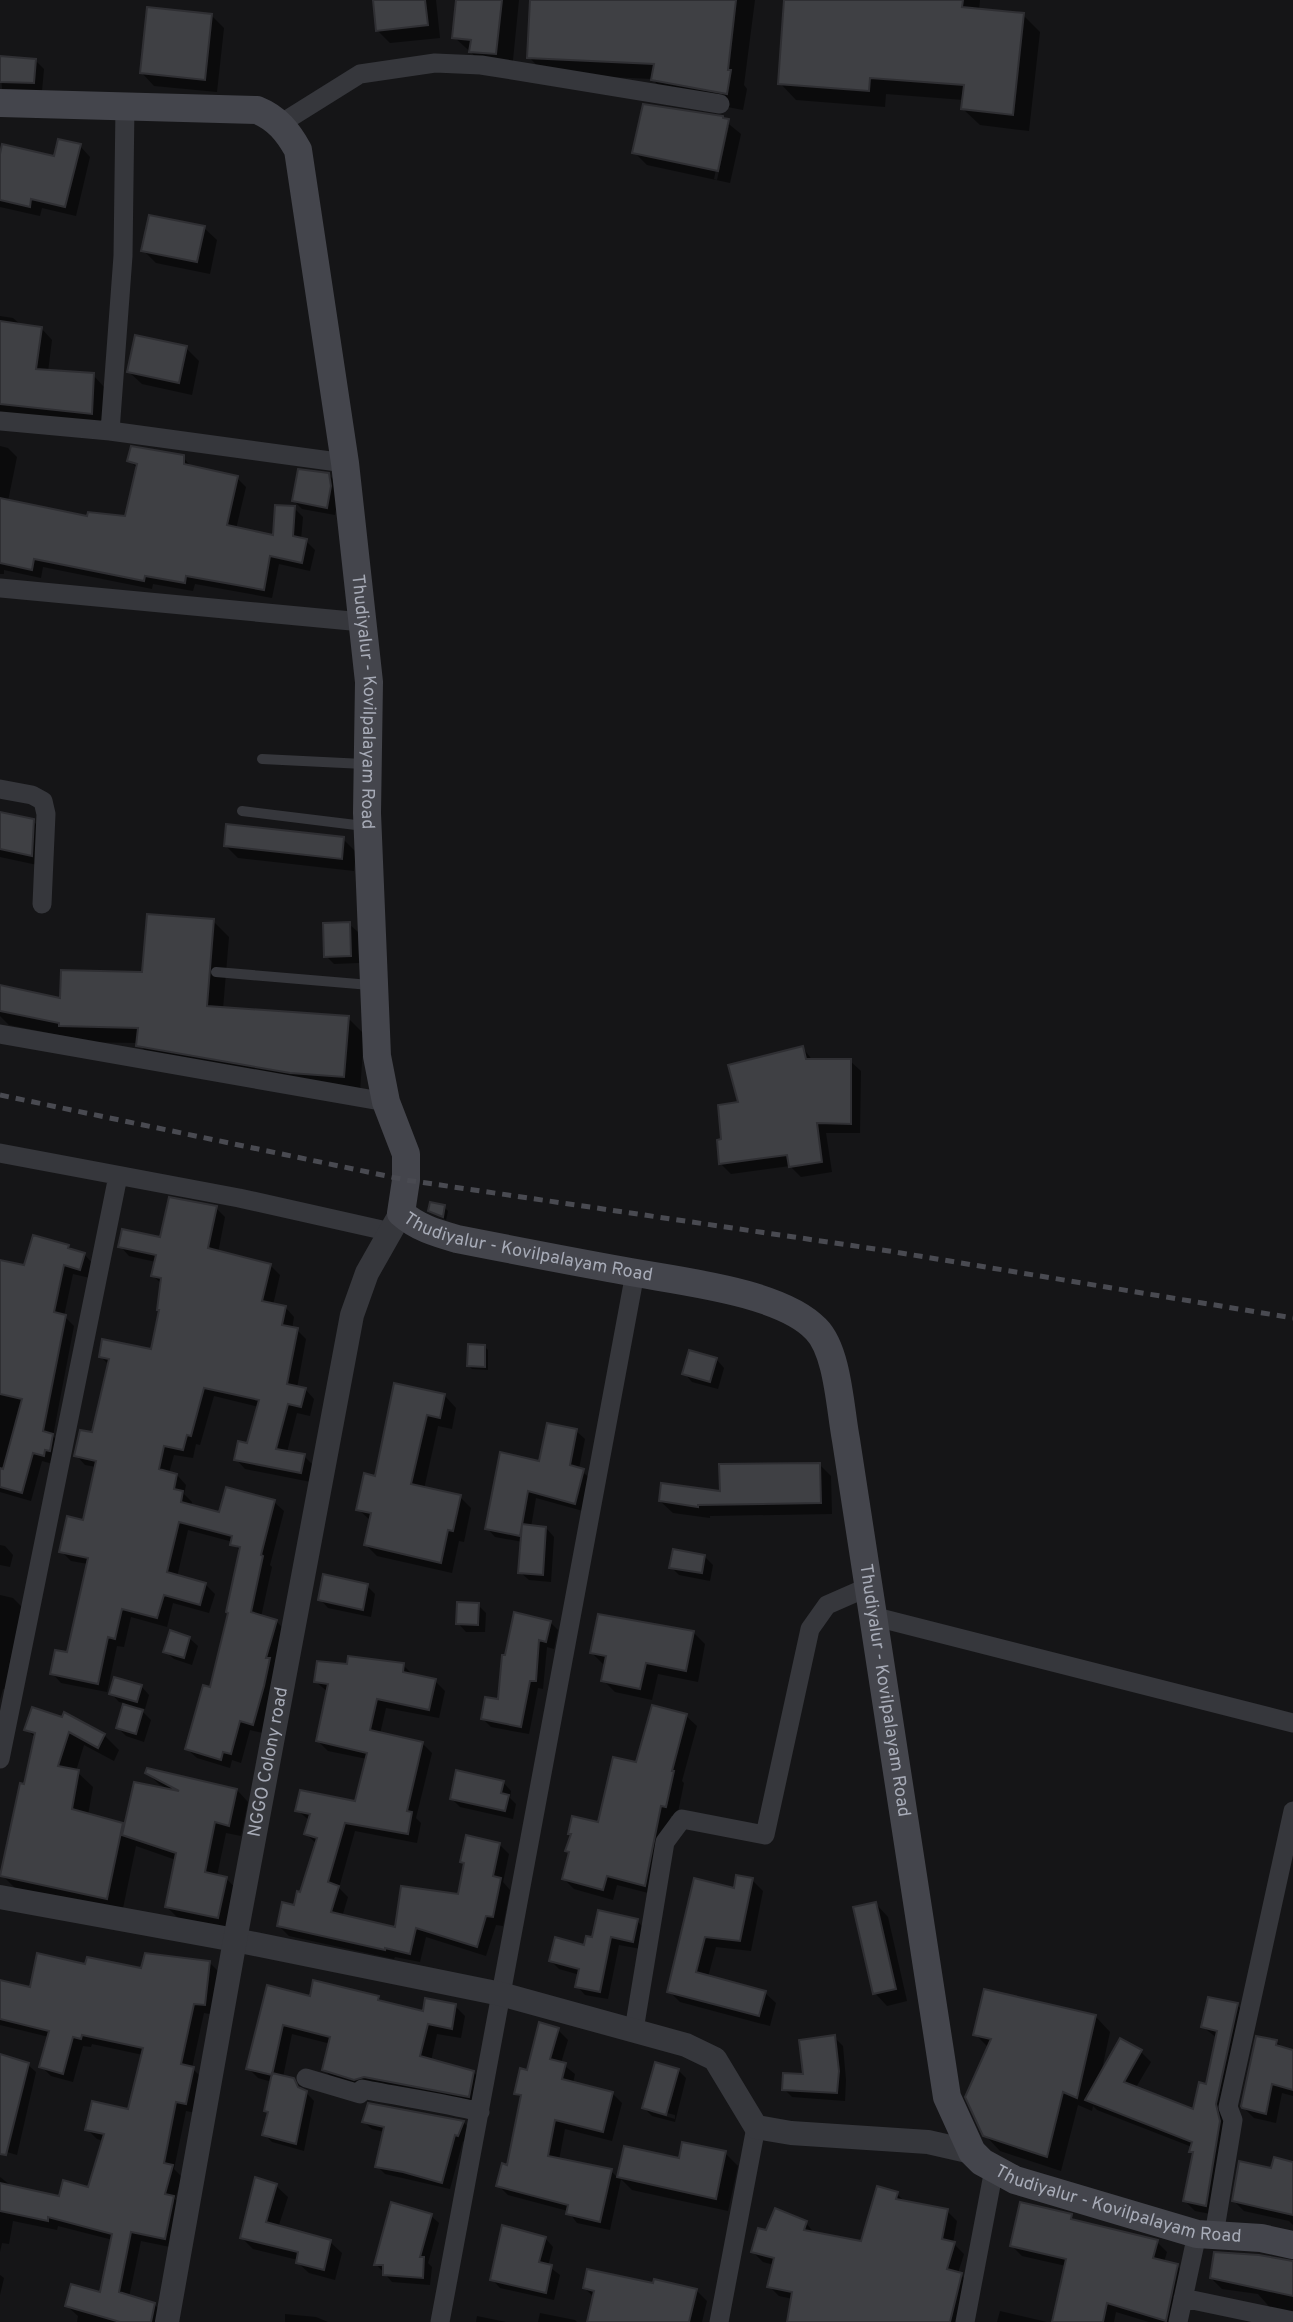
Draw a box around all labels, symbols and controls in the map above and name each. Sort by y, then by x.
street label: Thudiyalur - Kovilpalayam Road [346,573,381,830]
street label: Thudiyalur - Kovilpalayam Road [399,1207,654,1287]
street label: Thudiyalur - Kovilpalayam Road [854,1562,915,1819]
street label: NGGO Colony road [243,1685,294,1839]
street label: Thudiyalur - Kovilpalayam Road [991,2160,1242,2248]

